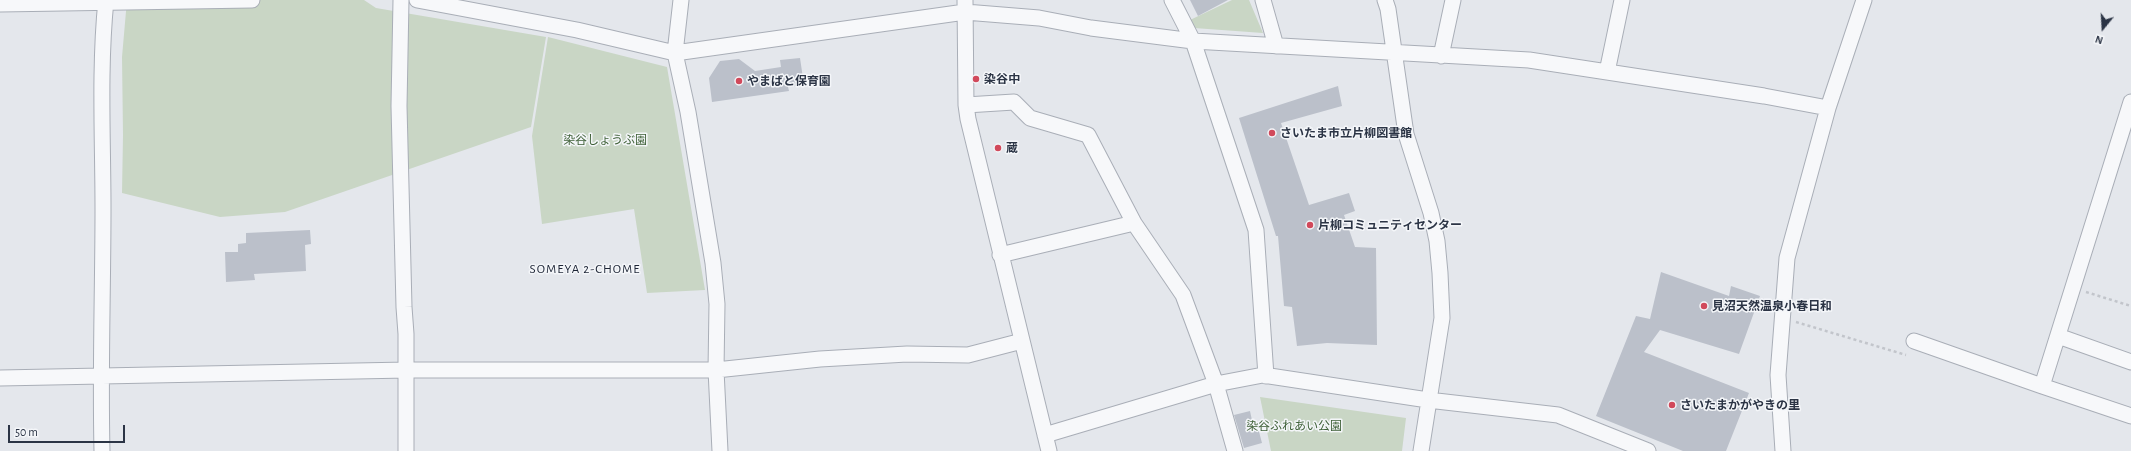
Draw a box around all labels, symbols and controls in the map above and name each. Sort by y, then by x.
north arrow [2083,8,2123,48]
text: N [2094,33,2104,46]
place label: 染谷中 [984,72,1020,86]
place label: やまばと保育園 [747,74,831,88]
marker: 染谷中 [971,74,981,84]
marker: やまばと保育園 [734,76,744,86]
place label: さいたま市立片柳図書館 [1280,126,1412,140]
marker: さいたま市立片柳図書館 [1267,128,1277,138]
park label: 染谷しょうぶ園 [563,133,647,147]
place label: 蔵 [1006,141,1018,155]
marker: 蔵 [993,143,1003,153]
place label: 片柳コミュニティセンター [1318,218,1462,232]
marker: 片柳コミュニティセンター [1305,220,1315,230]
district label: SOMEYA 2-CHOME [530,261,640,277]
place label: 見沼天然温泉小春日和 [1712,299,1832,313]
marker: 見沼天然温泉小春日和 [1699,301,1709,311]
place label: さいたまかがやきの里 [1680,398,1800,412]
marker: さいたまかがやきの里 [1667,400,1677,410]
scale bar [10,417,127,443]
park label: 染谷ふれあい公園 [1246,419,1342,433]
text: 50 m [15,426,38,438]

